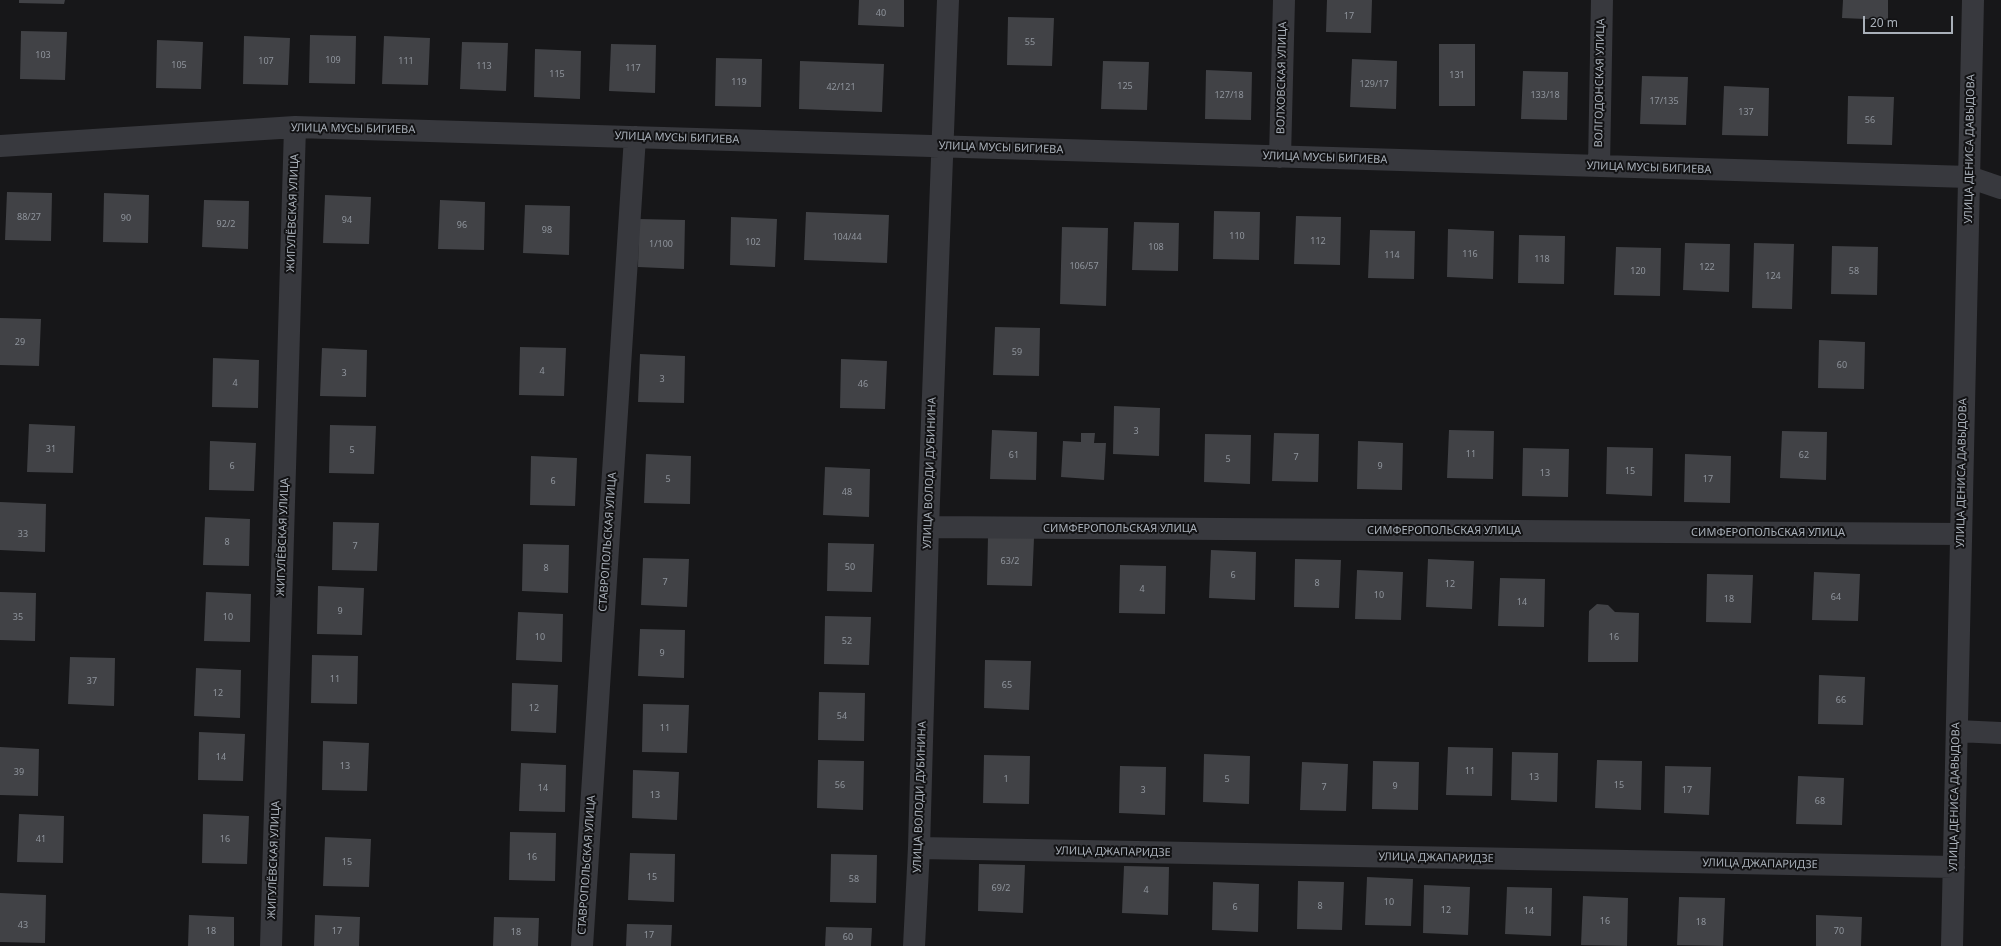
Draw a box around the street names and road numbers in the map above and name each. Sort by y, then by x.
street label: ВОЛГОДОНСКАЯ УЛИЦА [1592,18,1608,148]
street label: ВОЛХОВСКАЯ УЛИЦА [1274,22,1290,134]
street label: УЛИЦА ДЕНИСА ДАВЫДОВА [1962,74,1978,224]
street label: УЛИЦА МУСЫ БИГИЕВА [291,121,415,137]
street label: УЛИЦА МУСЫ БИГИЕВА [614,129,740,147]
street label: УЛИЦА МУСЫ БИГИЕВА [938,139,1064,157]
street label: УЛИЦА МУСЫ БИГИЕВА [1262,149,1388,167]
street label: ЖИГУЛЁВСКАЯ УЛИЦА [284,154,302,272]
street label: УЛИЦА МУСЫ БИГИЕВА [1586,159,1712,177]
street label: УЛИЦА ВОЛОДИ ДУБИНИНА [921,397,939,549]
street label: УЛИЦА ДЕНИСА ДАВЫДОВА [1954,398,1970,548]
street label: СТАВРОПОЛЬСКАЯ УЛИЦА [597,472,619,612]
street label: ЖИГУЛЁВСКАЯ УЛИЦА [274,478,292,596]
street label: СИМФЕРОПОЛЬСКАЯ УЛИЦА [1043,522,1197,536]
street label: СИМФЕРОПОЛЬСКАЯ УЛИЦА [1367,524,1521,538]
street label: СИМФЕРОПОЛЬСКАЯ УЛИЦА [1691,526,1845,540]
street label: УЛИЦА ВОЛОДИ ДУБИНИНА [911,721,929,873]
street label: УЛИЦА ДЕНИСА ДАВЫДОВА [1947,722,1963,872]
street label: СТАВРОПОЛЬСКАЯ УЛИЦА [576,795,598,935]
street label: ЖИГУЛЁВСКАЯ УЛИЦА [265,801,283,919]
street label: УЛИЦА ДЖАПАРИДЗЕ [1055,844,1171,860]
street label: УЛИЦА ДЖАПАРИДЗЕ [1378,850,1494,866]
street label: УЛИЦА ДЖАПАРИДЗЕ [1702,856,1818,872]

